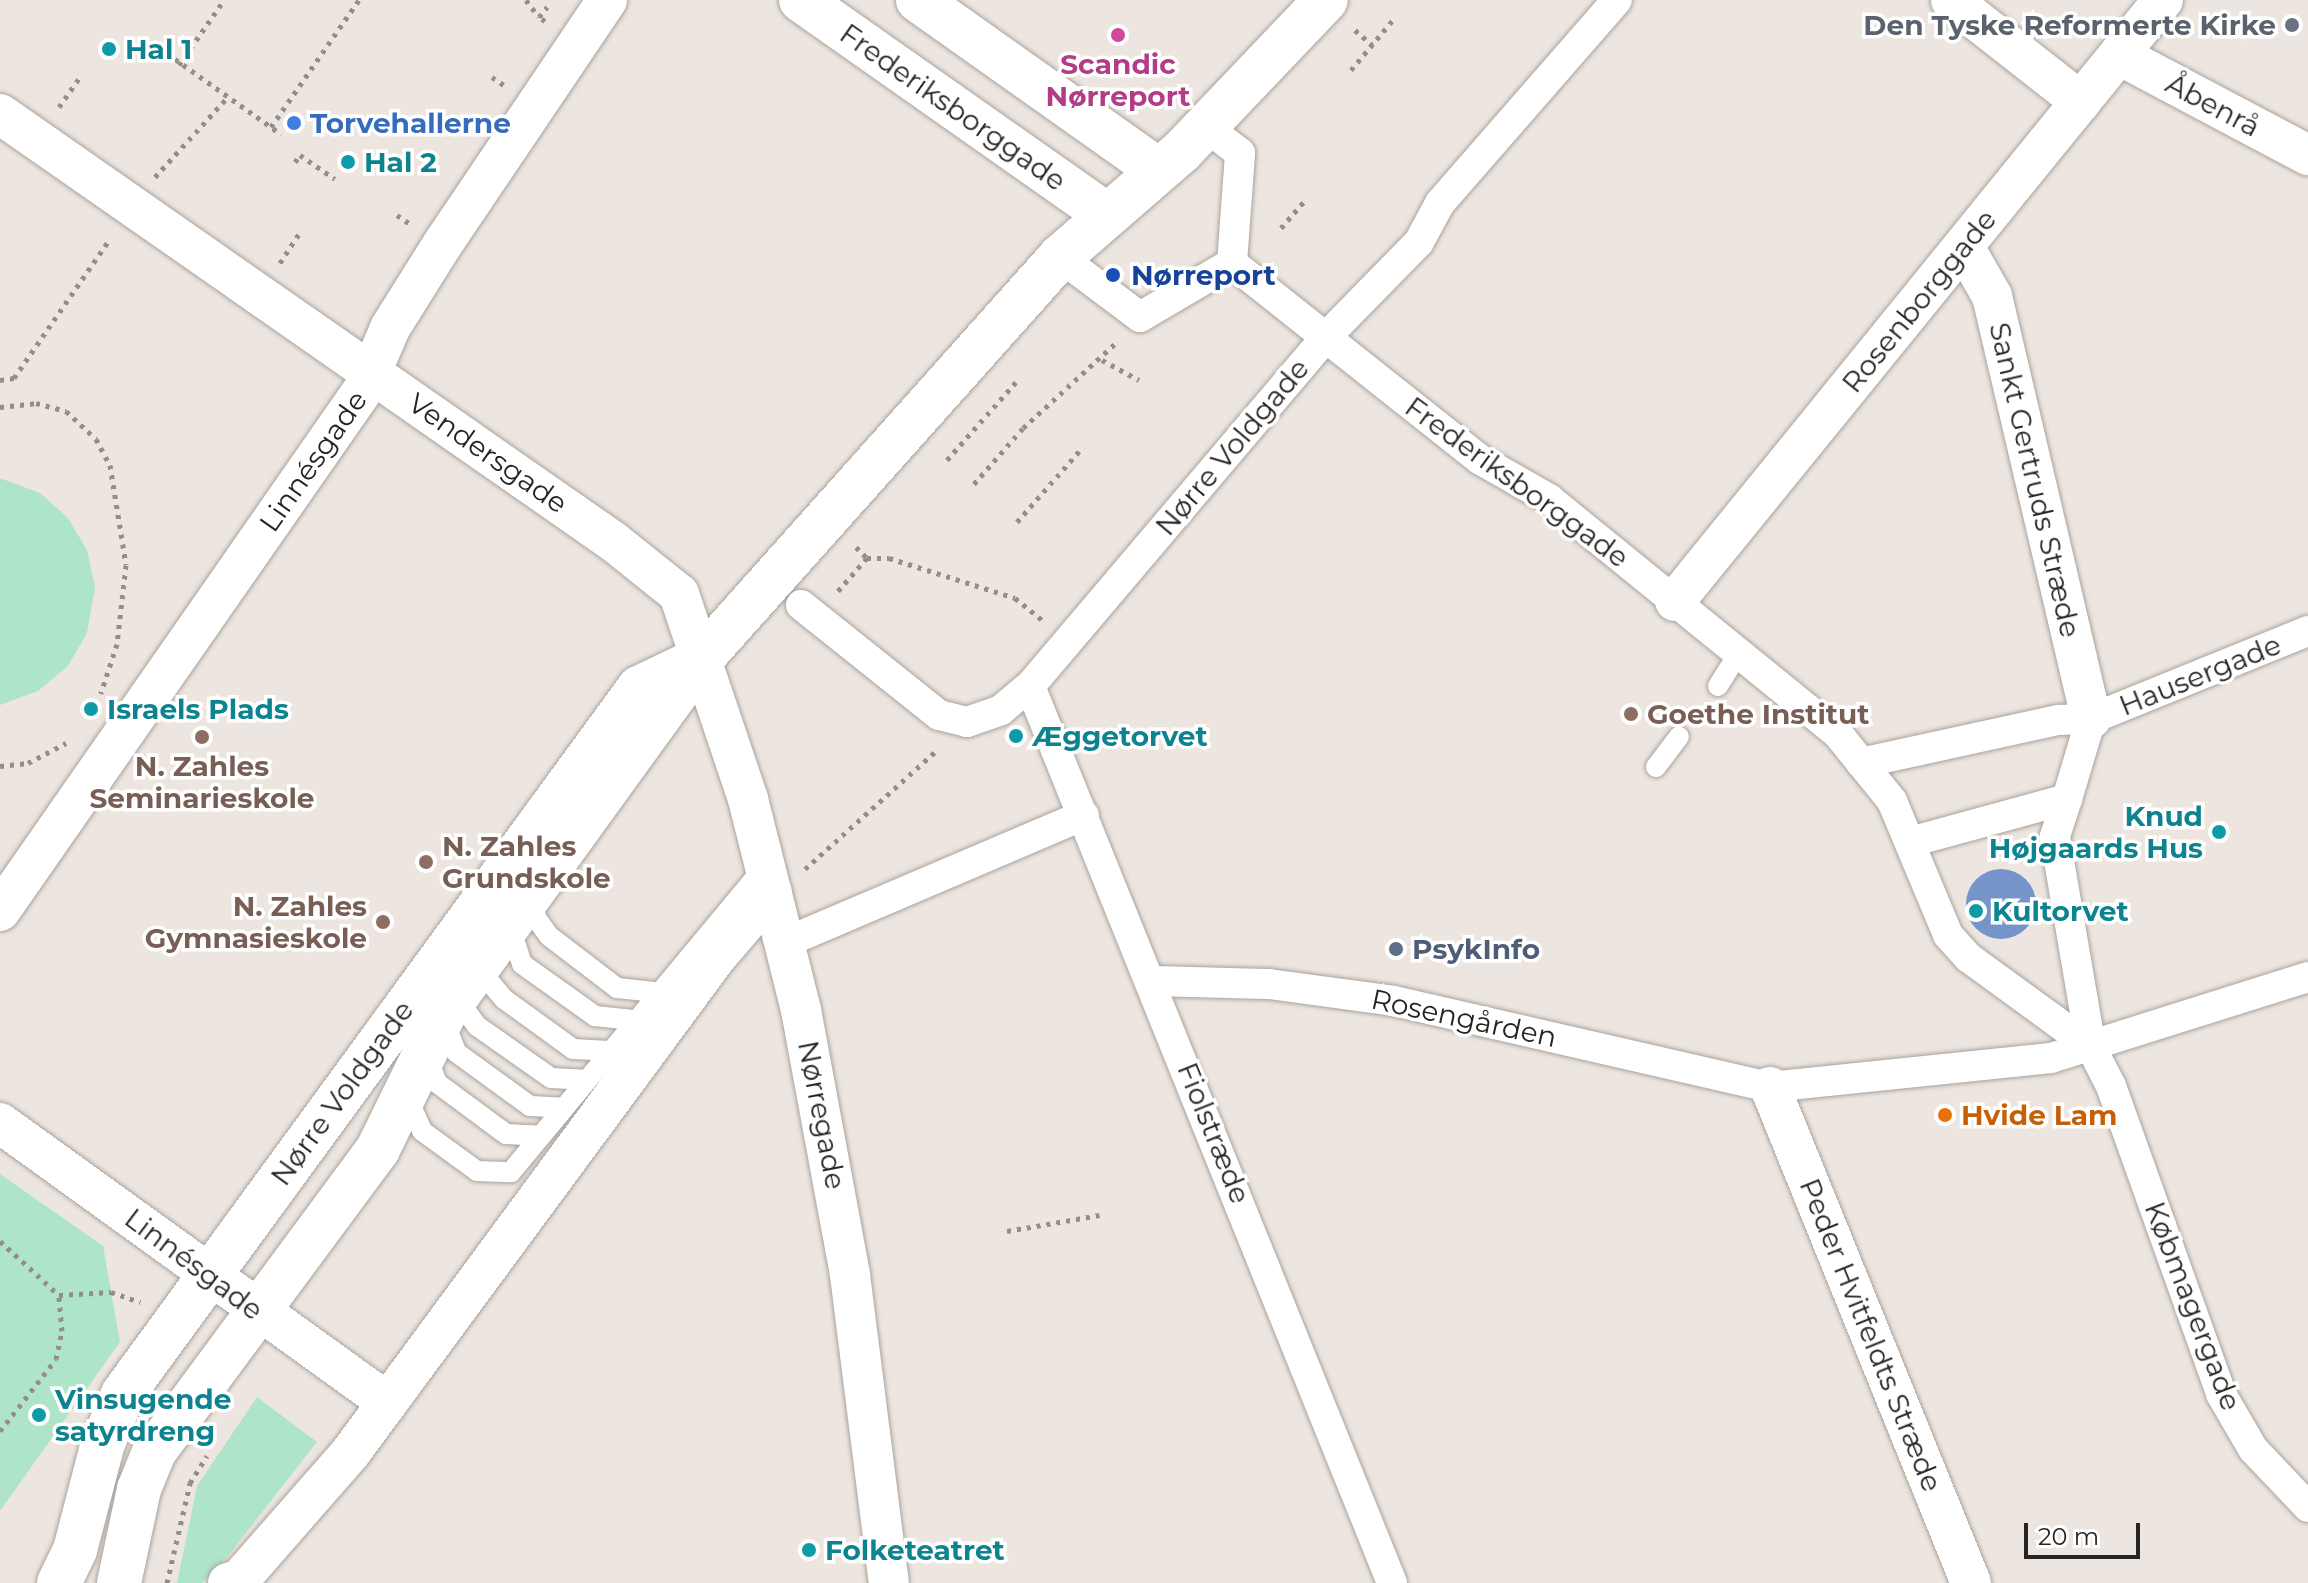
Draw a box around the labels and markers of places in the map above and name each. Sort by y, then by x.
place label: Den Tyske Reformerte Kirke [1863,8,2276,42]
marker: Den Tyske Reformerte Kirke [2283,16,2301,34]
marker: Scandic Nørreport [1109,26,1127,44]
place label: Hal 1 [125,32,192,66]
marker: Hal 1 [100,40,118,58]
place label: Scandic Nørreport [1046,47,1190,113]
place label: Torvehallerne [310,106,511,140]
marker: Torvehallerne [285,114,303,132]
place label: Hal 2 [364,145,437,179]
marker: Hal 2 [339,153,357,171]
place label: Nørreport [1131,258,1276,292]
marker: Nørreport [1102,264,1124,286]
place label: Israels Plads [107,692,289,726]
place label: Goethe Institut [1647,697,1869,731]
marker: Israels Plads [82,700,100,718]
marker: Goethe Institut [1622,705,1640,723]
place label: Æggetorvet [1032,719,1208,753]
marker: Æggetorvet [1007,727,1025,745]
marker: N. Zahles Seminarieskole [193,728,211,746]
place label: N. Zahles Seminarieskole [89,749,315,815]
place label: Knud Højgaards Hus [1989,799,2203,865]
marker: Knud Højgaards Hus [2210,823,2228,841]
place label: N. Zahles Grundskole [442,829,611,895]
marker: N. Zahles Grundskole [417,853,435,871]
place label: N. Zahles Gymnasieskole [145,889,367,955]
place label: Kultorvet [1992,894,2129,928]
marker: Kultorvet [1967,902,1985,920]
marker: N. Zahles Gymnasieskole [374,913,392,931]
place label: PsykInfo [1412,932,1540,966]
marker: PsykInfo [1387,940,1405,958]
place label: Hvide Lam [1961,1098,2117,1132]
marker: Hvide Lam [1936,1106,1954,1124]
place label: Vinsugende satyrdreng [55,1382,231,1448]
marker: Vinsugende satyrdreng [30,1406,48,1424]
place label: Folketeatret [825,1533,1005,1567]
marker: Folketeatret [800,1541,818,1559]

